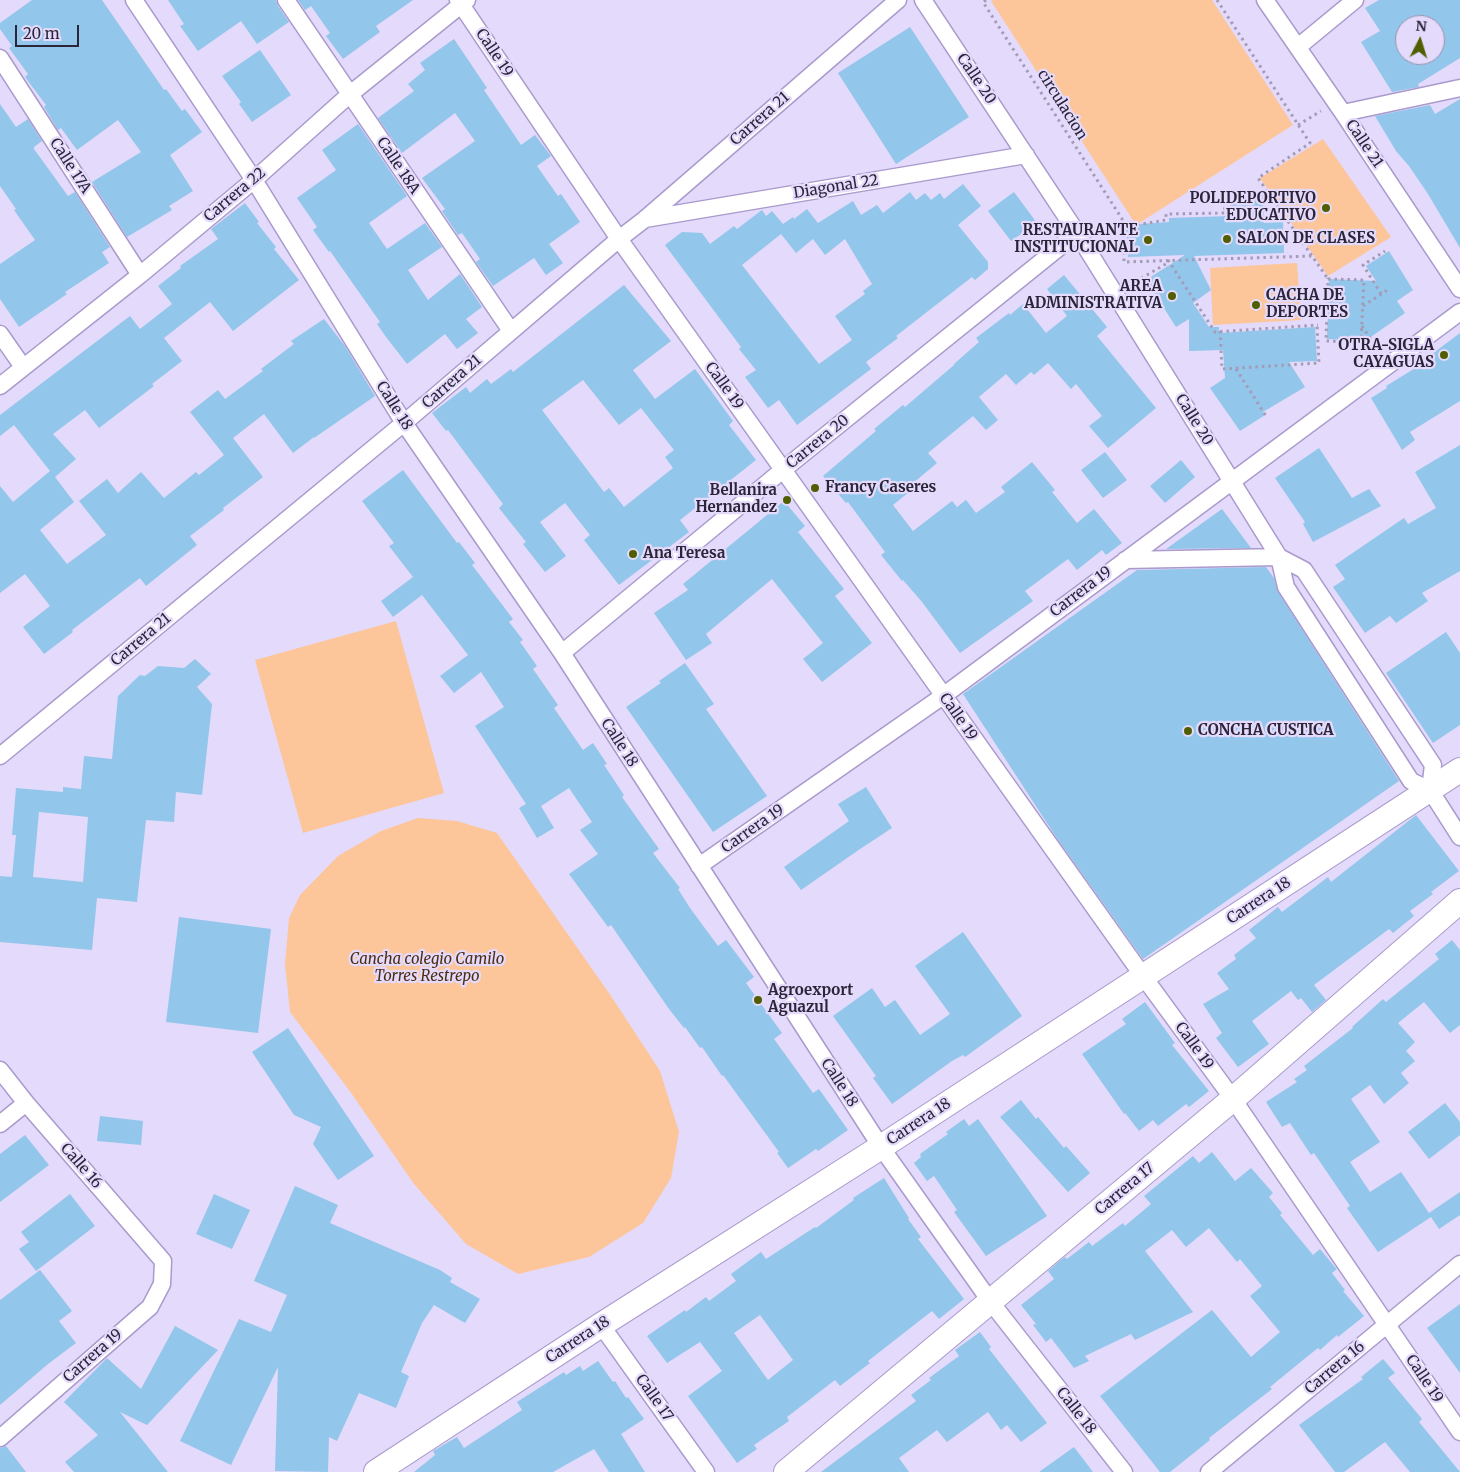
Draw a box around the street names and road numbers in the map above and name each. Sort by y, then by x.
street label: Calle 19 [471,26,517,80]
street label: Calle 20 [953,50,999,108]
street label: circulacion [1033,67,1091,143]
street label: Carrera 21 [727,88,793,150]
street label: Calle 21 [1341,117,1387,171]
street label: Calle 18A [372,134,424,198]
street label: Calle 17A [46,135,94,197]
street label: Carrera 22 [201,164,269,226]
street label: Diagonal 22 [792,171,880,203]
street label: Carrera 21 [419,351,485,413]
street label: Calle 19 [701,359,747,413]
street label: Calle 18 [372,378,416,434]
street label: Calle 20 [1171,391,1217,449]
street label: Carrera 20 [783,411,853,473]
street label: Carrera 19 [1047,563,1115,621]
street label: Carrera 21 [108,610,174,670]
street label: Calle 19 [935,690,981,744]
street label: Calle 18 [597,715,641,771]
street label: Carrera 19 [718,801,788,857]
street label: Carrera 18 [1224,874,1294,928]
street label: Calle 19 [1171,1019,1217,1073]
street label: Calle 18 [817,1055,861,1111]
street label: Carrera 18 [884,1095,954,1149]
street label: Calle 16 [57,1140,105,1192]
street label: Carrera 17 [1092,1159,1158,1219]
street label: Carrera 18 [543,1313,613,1367]
street label: Carrera 19 [60,1325,126,1387]
street label: Carrera 16 [1301,1338,1369,1398]
street label: Calle 19 [1401,1352,1447,1406]
street label: Calle 17 [631,1371,677,1425]
street label: Calle 18 [1052,1384,1100,1438]

